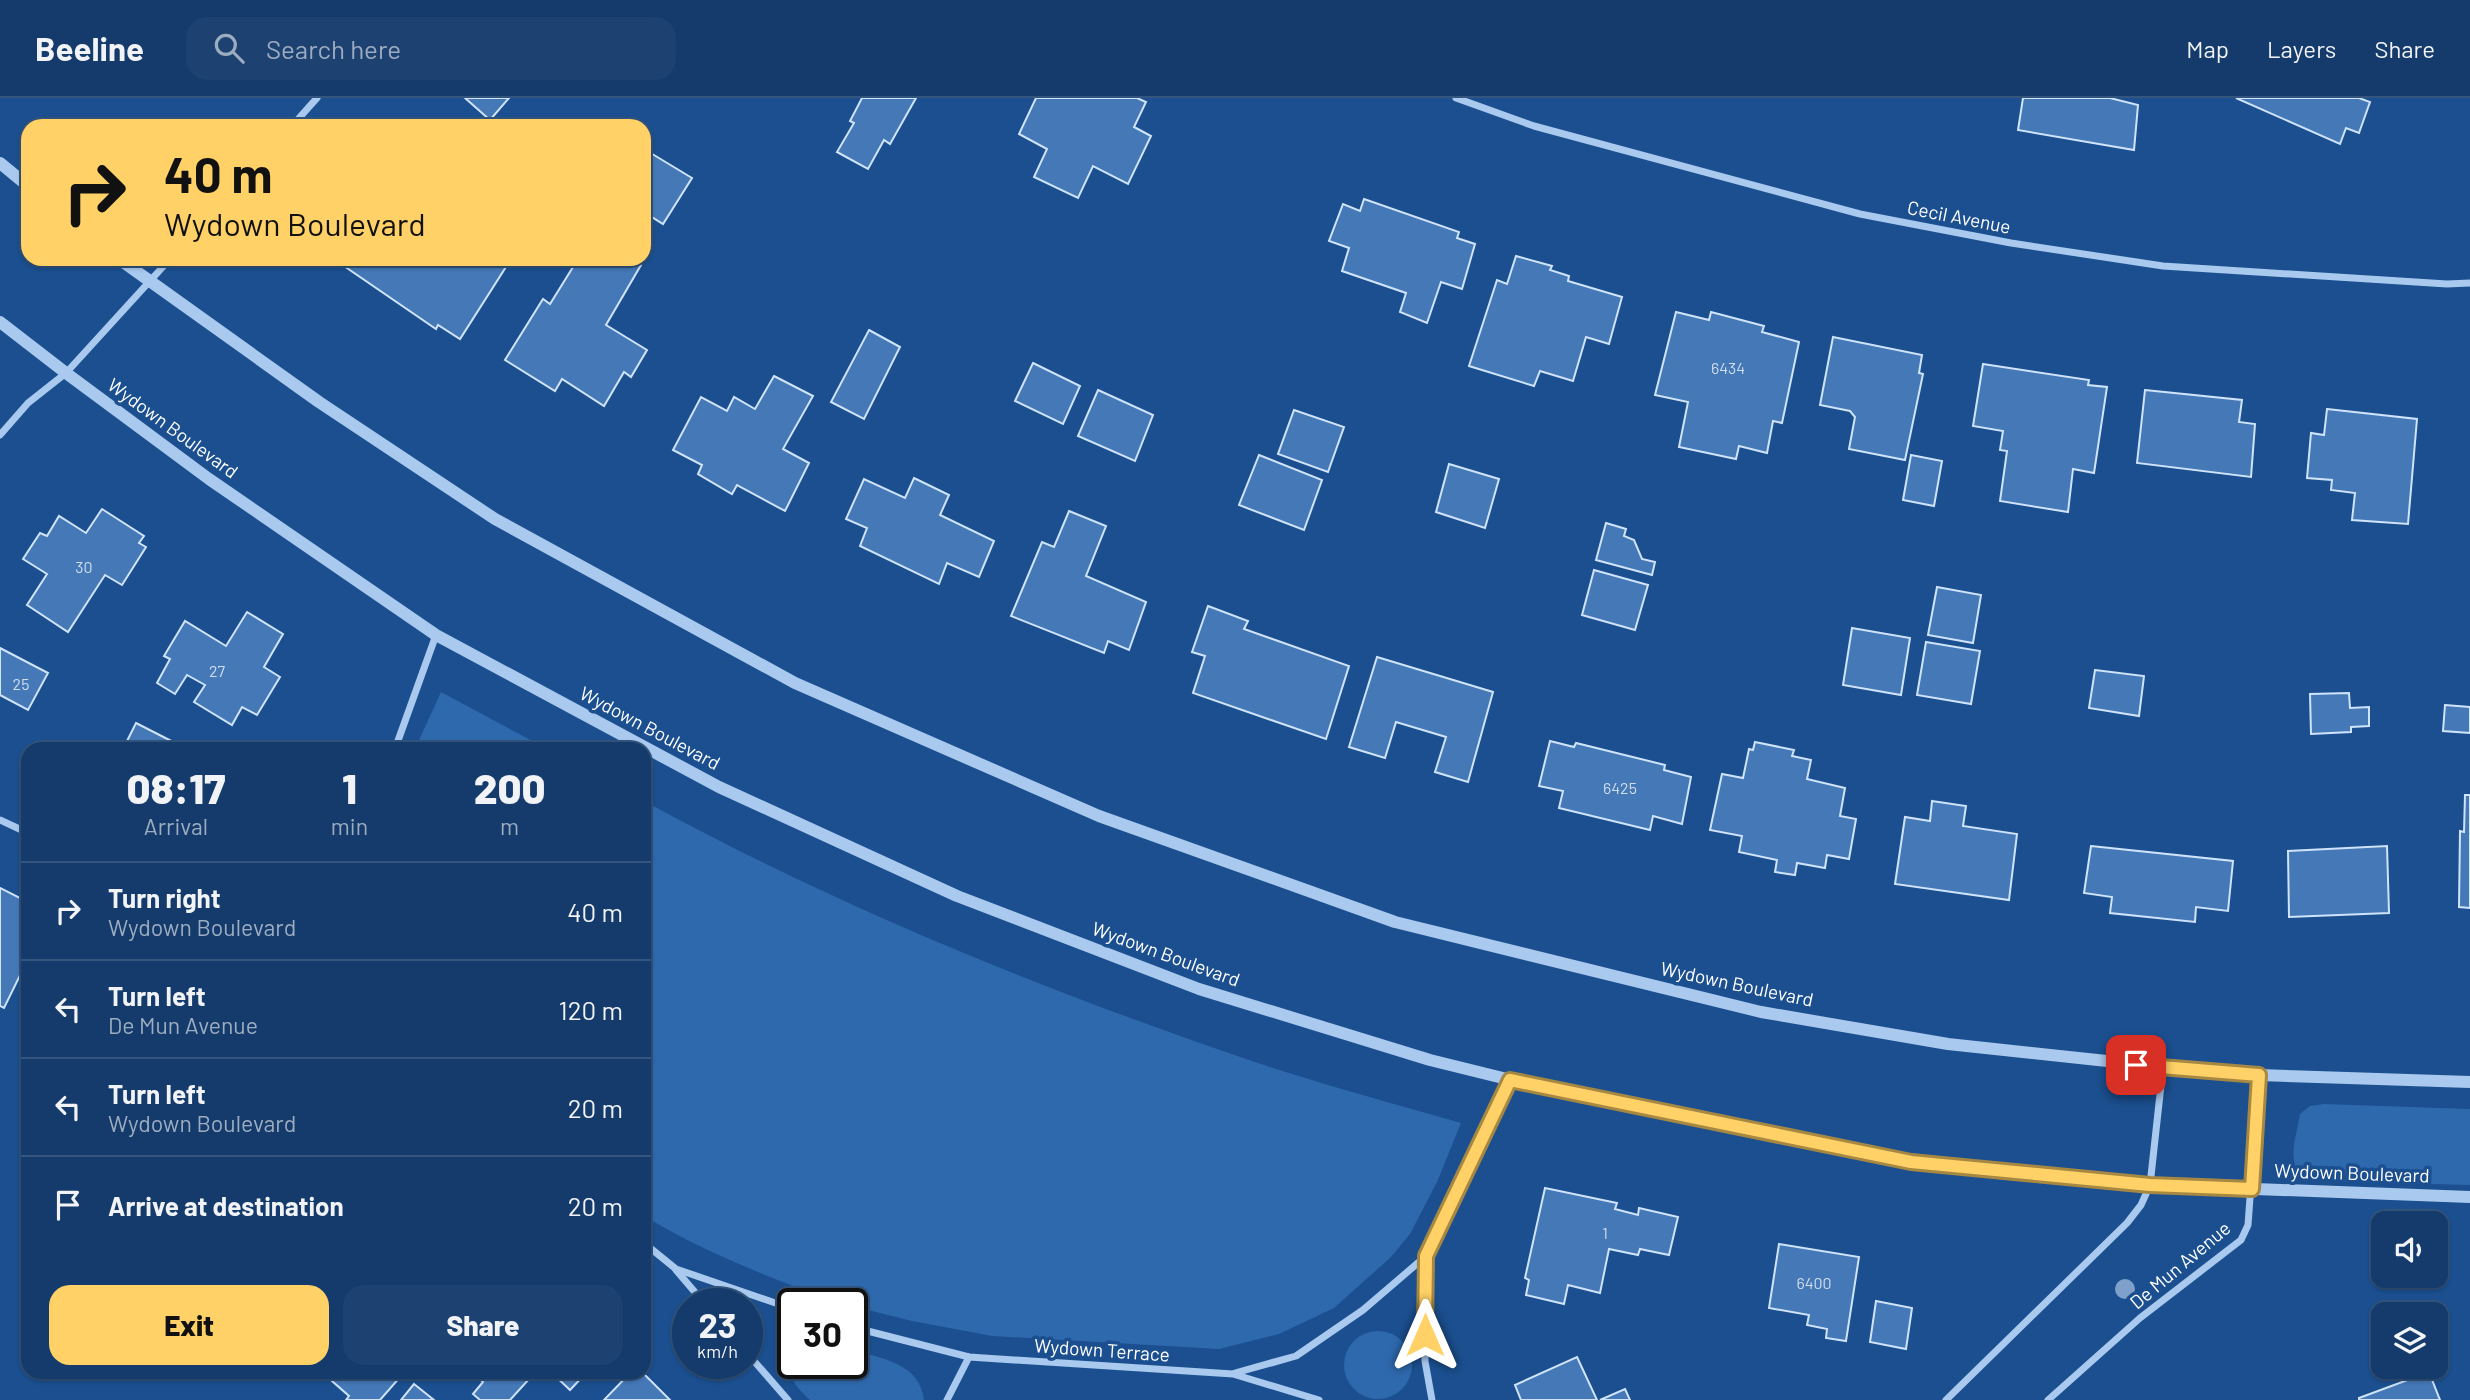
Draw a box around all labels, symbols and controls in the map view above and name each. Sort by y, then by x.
search box [186,17,676,80]
text: Beeline [35,28,144,68]
icon: search [210,29,248,67]
text: Search here [266,33,401,64]
text: Map [2186,34,2229,63]
text: Layers [2267,34,2336,63]
text: Share [2374,34,2435,63]
text: 40 m [164,144,272,203]
icon: right [49,147,140,238]
street label: Cecil Avenue [1905,195,2013,238]
text: Wydown Boulevard [164,204,426,242]
house number: 6434 [1711,358,1745,377]
street label: Wydown Boulevard [104,373,243,483]
house number: 30 [75,557,93,576]
house number: 27 [209,661,225,680]
house number: 25 [13,674,29,693]
street label: Wydown Boulevard [576,681,724,774]
text: 08:17 [127,762,225,812]
text: 1 [342,762,357,812]
text: 200 [474,762,545,812]
house number: 6425 [1603,778,1637,797]
text: Arrival [144,812,208,840]
text: min [331,812,368,840]
text: m [500,812,519,840]
text: Turn right [108,882,221,913]
icon: right [49,892,87,930]
text: 40 m [567,896,623,927]
text: Wydown Boulevard [108,913,296,941]
street label: Wydown Boulevard [1089,916,1243,991]
street label: Wydown Boulevard [1659,956,1816,1011]
text: Turn left [108,980,206,1011]
icon: left [49,990,87,1028]
text: 120 m [559,994,623,1025]
text: De Mun Avenue [108,1011,258,1039]
pin [2106,1035,2166,1095]
icon: arrive [2117,1046,2155,1084]
text: Turn left [108,1078,206,1109]
icon: left [49,1088,87,1126]
text: 20 m [568,1092,623,1123]
text: Wydown Boulevard [108,1109,296,1137]
street label: Wydown Boulevard [2274,1158,2430,1187]
icon: arrive [49,1186,87,1224]
text: Arrive at destination [108,1190,344,1221]
text: 20 m [568,1190,623,1221]
map controls [2371,1211,2448,1379]
button: sound [2371,1211,2448,1288]
street label: De Mun Avenue [2125,1216,2235,1313]
house number: 1 [1602,1223,1608,1242]
house number: 6400 [1796,1273,1832,1292]
button: Exit [49,1285,329,1365]
button: Share [343,1285,623,1365]
speed limit sign: 30 [777,1288,868,1379]
position arrow [1388,1298,1462,1372]
button: layers [2371,1302,2448,1379]
text: 23 [698,1303,737,1345]
street label: Wydown Terrace [1033,1333,1171,1366]
text: km/h [697,1340,738,1362]

